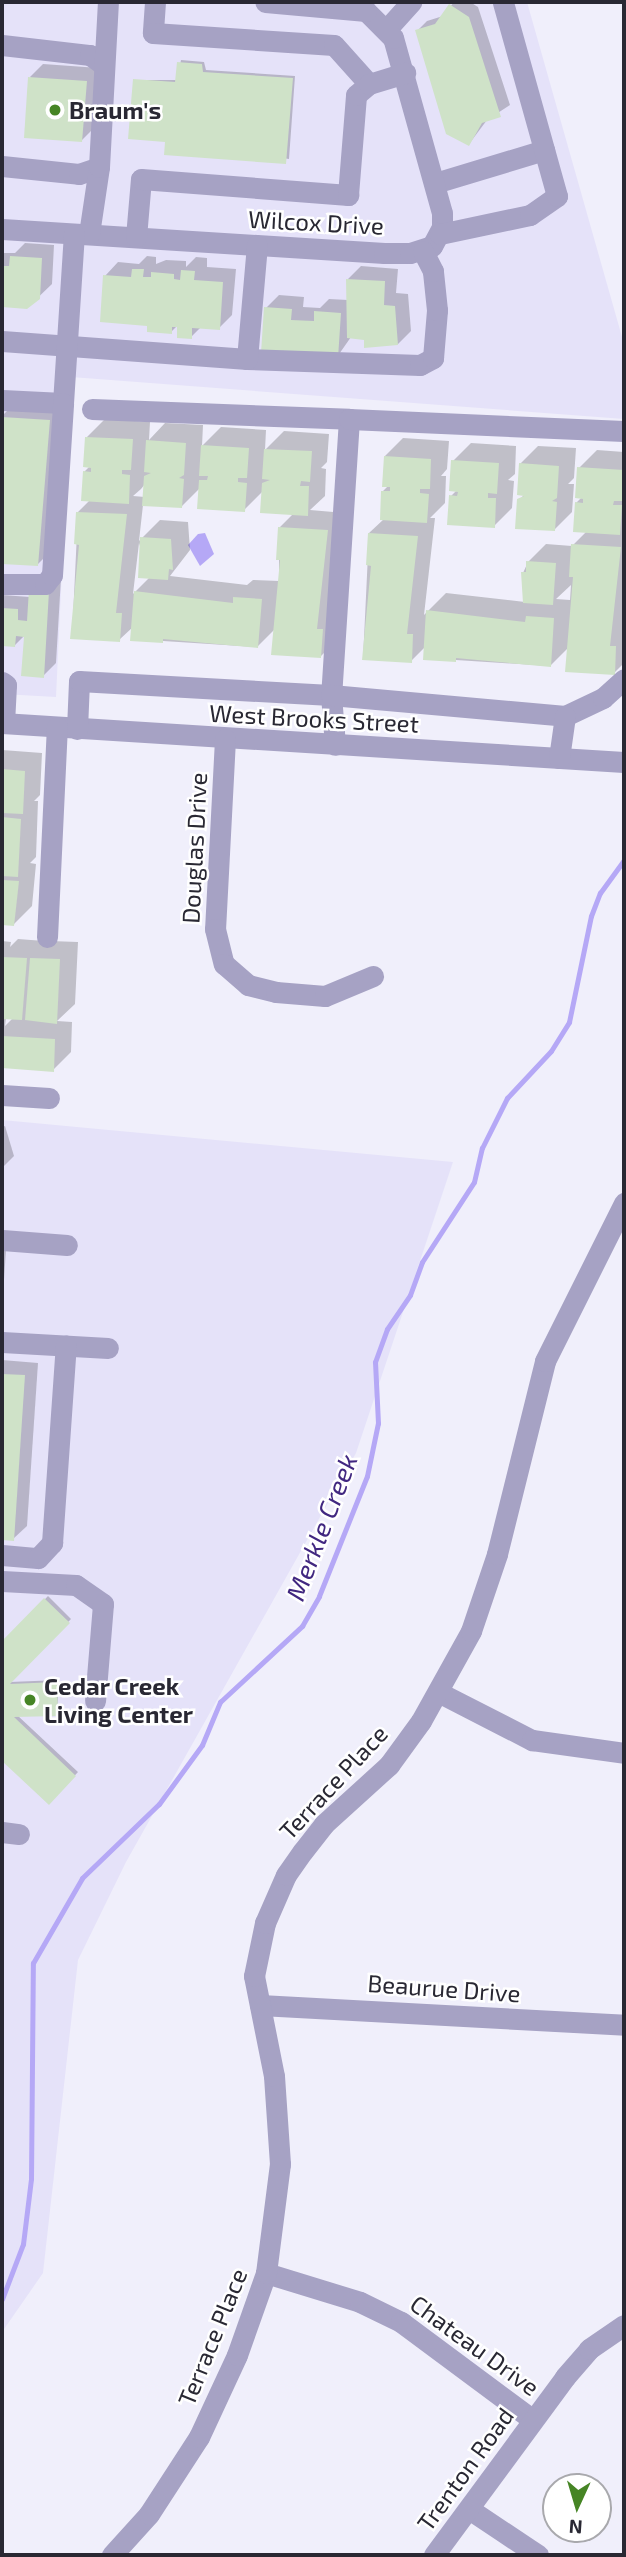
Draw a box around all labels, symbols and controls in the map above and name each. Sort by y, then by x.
place label: Braum's [69,96,161,124]
marker: Braum's [47,102,63,118]
street label: Wilcox Drive [247,204,385,240]
street label: West Brooks Street [208,698,420,738]
street label: Douglas Drive [176,772,212,924]
water label: Merkle Creek [279,1449,363,1605]
place label: Cedar Creek Living Center [44,1672,193,1728]
marker: Cedar Creek Living Center [22,1692,38,1708]
street label: Terrace Place [273,1719,393,1845]
street label: Beaurue Drive [367,1968,521,2008]
street label: Terrace Place [171,2264,253,2410]
street label: Chateau Drive [405,2289,545,2401]
street label: Trenton Road [411,2402,519,2536]
north arrow [542,2473,612,2543]
text: N [568,2516,583,2539]

